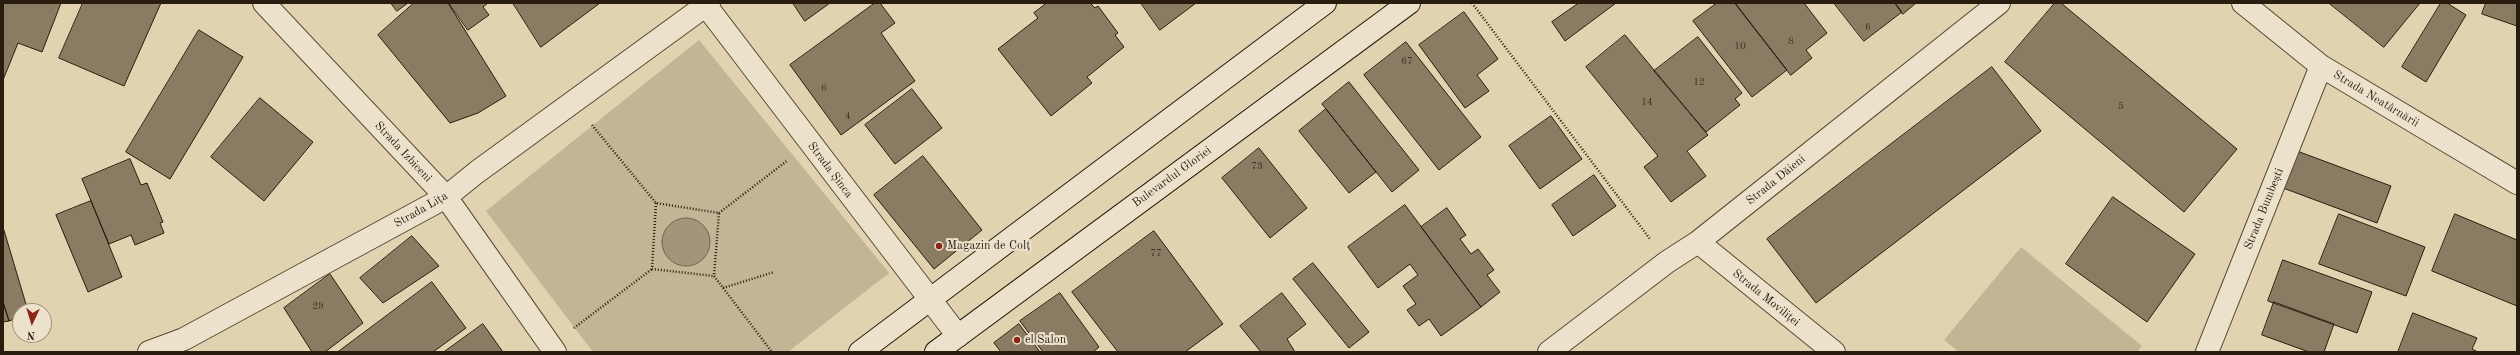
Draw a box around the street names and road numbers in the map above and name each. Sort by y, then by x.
street label: Strada Neatârnării [2330,68,2422,130]
street label: Strada Izbiceni [371,119,435,185]
street label: Strada Șinca [804,139,856,201]
street label: Bulevardul Gloriei [1130,143,1214,211]
street label: Strada Dăieni [1744,152,1808,208]
street label: Strada Bumbești [2241,166,2287,252]
street label: Strada Lița [392,189,450,231]
street label: Strada Moviliței [1729,266,1803,330]

